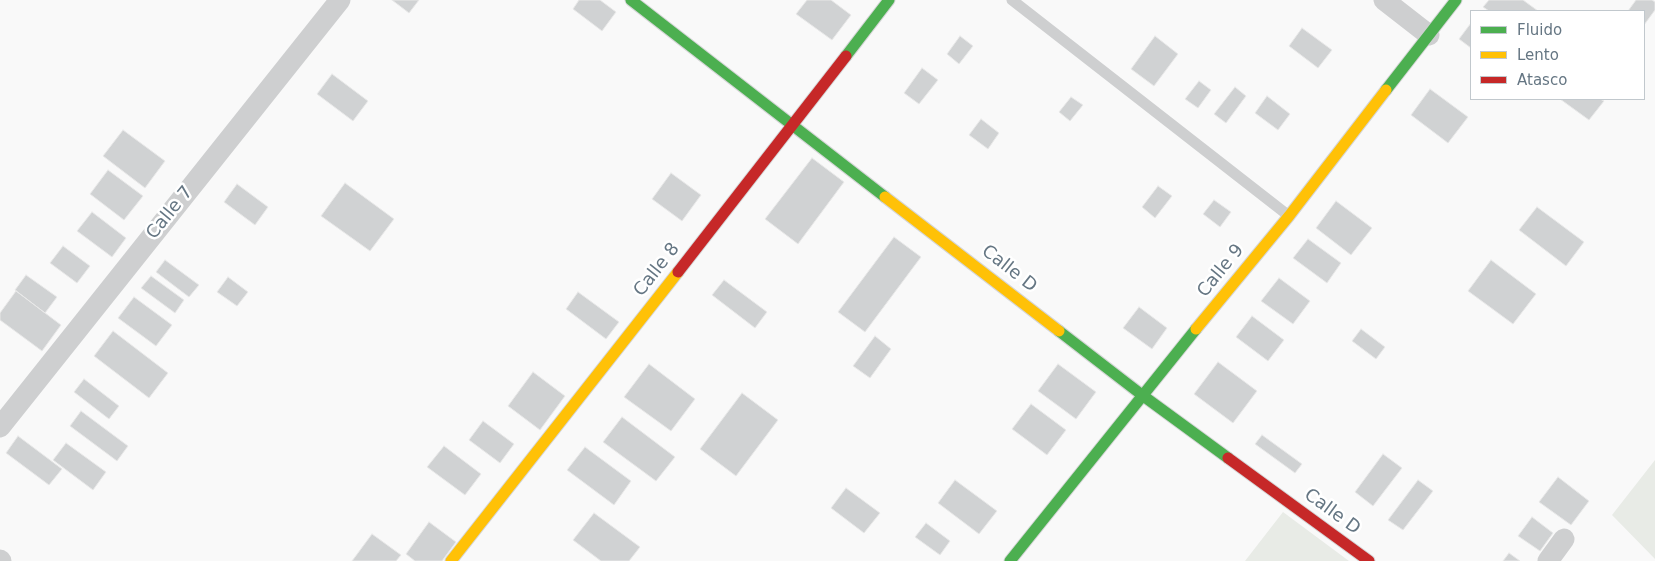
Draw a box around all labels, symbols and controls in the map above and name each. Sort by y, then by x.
legend [1470,10,1645,100]
text: Fluido [1517,21,1562,39]
text: Lento [1517,46,1559,64]
text: Atasco [1517,71,1567,89]
street label: Calle 7 [142,182,198,244]
street label: Calle 8 [629,239,685,301]
street label: Calle 9 [1193,240,1249,302]
street label: Calle D [977,241,1041,297]
street label: Calle D [1300,484,1364,540]

